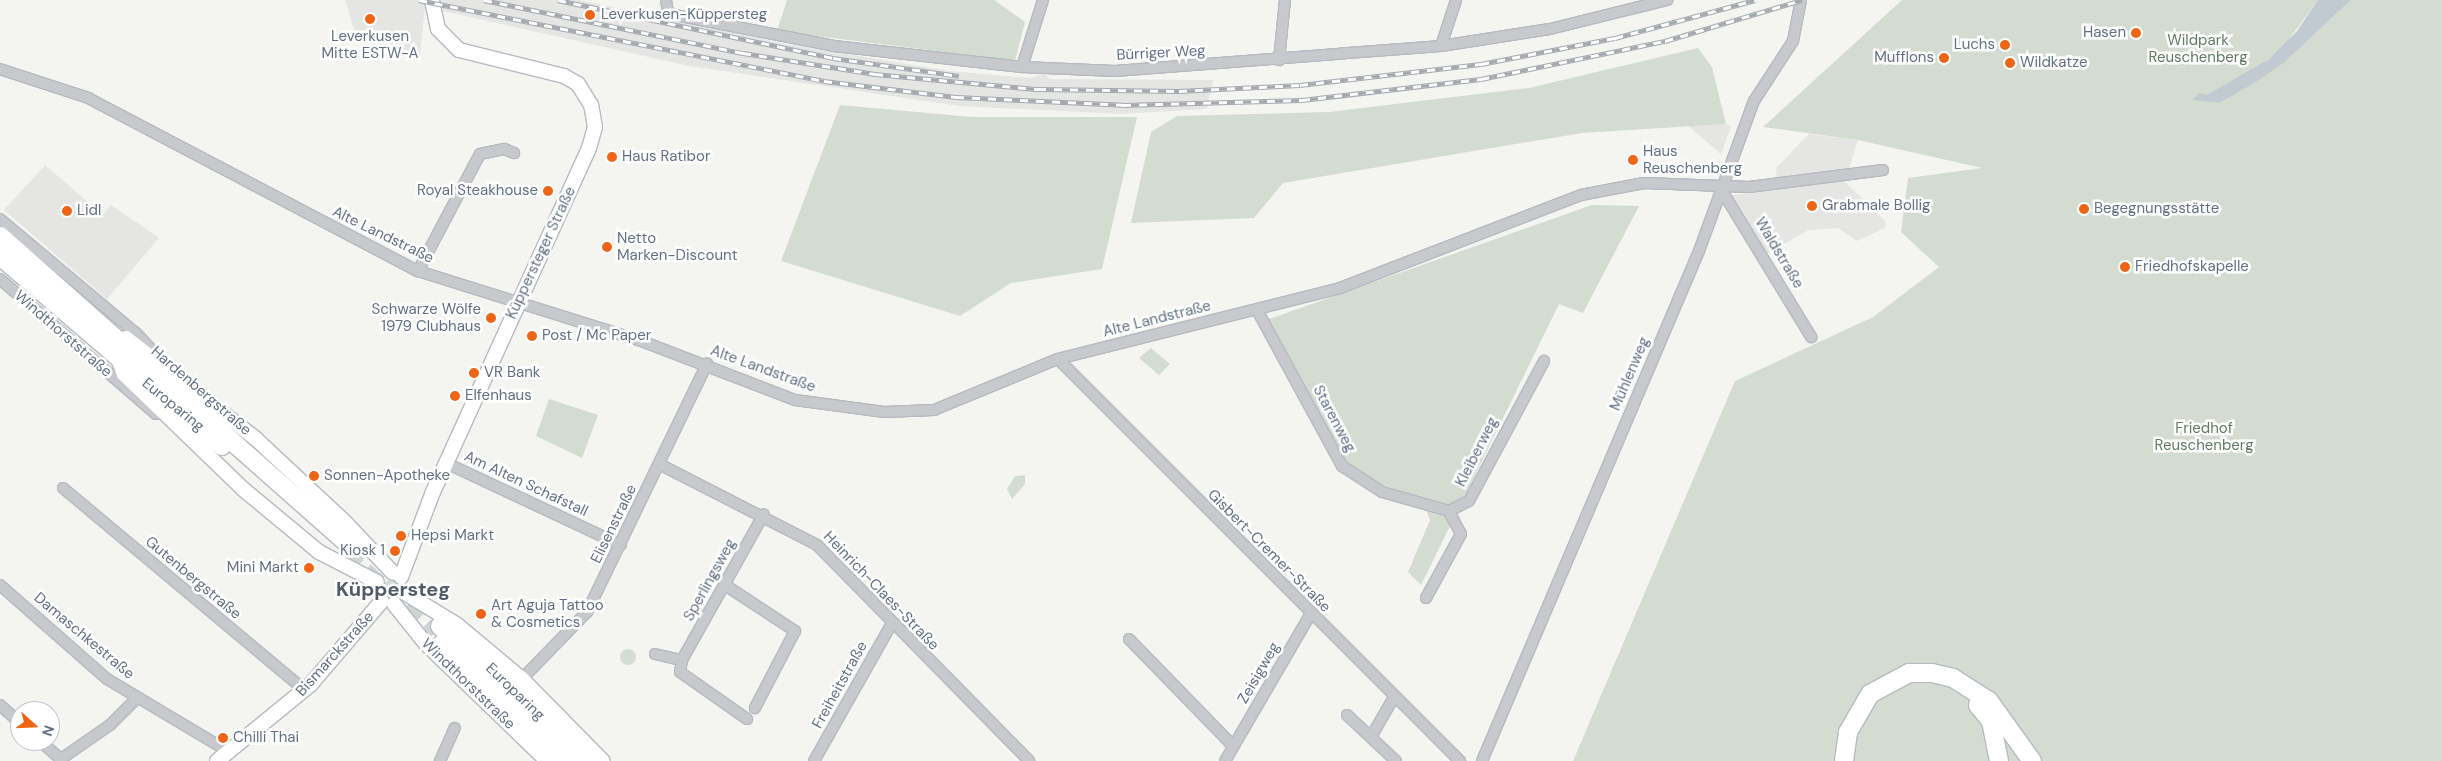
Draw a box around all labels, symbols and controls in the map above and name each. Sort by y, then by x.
place label: Leverkusen-Küppersteg [601,6,767,24]
marker: Leverkusen-Küppersteg [583,8,597,22]
marker: Leverkusen Mitte ESTW-A [364,13,376,25]
place label: Hasen [2083,24,2126,42]
place label: Leverkusen Mitte ESTW-A [321,27,419,62]
marker: Hasen [2130,27,2142,39]
park label: Wildpark Reuschenberg [2148,31,2248,66]
place label: Luchs [1954,36,1995,54]
marker: Luchs [1999,39,2011,51]
street label: Bürriger Weg [1116,42,1206,64]
place label: Mufflons [1874,49,1934,67]
marker: Mufflons [1938,52,1950,64]
place label: Wildkatze [2020,54,2088,72]
marker: Wildkatze [2004,57,2016,69]
place label: Haus Reuschenberg [1643,142,1742,177]
place label: Haus Ratibor [622,148,710,166]
marker: Haus Ratibor [606,151,618,163]
marker: Haus Reuschenberg [1627,154,1639,166]
place label: Royal Steakhouse [417,182,538,200]
street label: Küppersteger Straße [502,184,580,322]
marker: Royal Steakhouse [542,185,554,197]
place label: Grabmale Bollig [1822,197,1930,215]
marker: Grabmale Bollig [1806,200,1818,212]
place label: Begegnungsstätte [2094,200,2219,218]
place label: Lidl [77,202,101,220]
street label: Alte Landstraße [329,203,437,267]
marker: Begegnungsstätte [2078,203,2090,215]
marker: Lidl [61,205,73,217]
street label: Waldstraße [1751,214,1807,292]
place label: Netto Marken-Discount [617,229,738,264]
marker: Netto Marken-Discount [601,241,613,253]
place label: Friedhofskapelle [2135,258,2249,276]
marker: Friedhofskapelle [2119,261,2131,273]
street label: Windthorststraße [11,287,115,381]
street label: Alte Landstraße [1101,297,1213,341]
place label: Schwarze Wölfe 1979 Clubhaus [372,300,481,335]
marker: Schwarze Wölfe 1979 Clubhaus [485,312,497,324]
place label: Post / Mc Paper [542,327,651,345]
marker: Post / Mc Paper [526,330,538,342]
street label: Mühlenweg [1606,334,1654,414]
street label: Alte Landstraße [708,342,818,396]
street label: Hardenbergstraße [147,343,255,439]
place label: VR Bank [484,364,540,382]
marker: VR Bank [468,367,480,379]
street label: Europaring [138,374,208,436]
street label: Starenweg [1309,382,1359,456]
place label: Elfenhaus [465,387,532,405]
marker: Elfenhaus [449,390,461,402]
street label: Kleiberweg [1452,414,1502,490]
park label: Friedhof Reuschenberg [2154,419,2254,454]
street label: Am Alten Schafstall [461,447,591,521]
place label: Sonnen-Apotheke [324,467,450,485]
marker: Sonnen-Apotheke [308,470,320,482]
street label: Elisenstraße [587,482,641,566]
street label: Gisbert-Cremer-Straße [1204,486,1334,616]
place label: Hepsi Markt [411,527,494,545]
street label: Heinrich-Claes-Straße [820,528,942,654]
marker: Hepsi Markt [395,530,407,542]
street label: Gutenbergstraße [141,533,245,623]
street label: Sperlingsweg [680,536,740,624]
place label: Kiosk 1 [340,542,385,560]
marker: Kiosk 1 [389,545,401,557]
place label: Mini Markt [227,559,299,577]
marker: Mini Markt [303,562,315,574]
district label: Küppersteg [336,577,450,601]
street label: Damaschkestraße [30,589,138,683]
place label: Art Aguja Tattoo & Cosmetics [491,596,604,631]
street label: Bismarckstraße [292,608,378,700]
marker: Art Aguja Tattoo & Cosmetics [475,608,487,620]
street label: Windthorststraße [417,635,519,733]
street label: Freiheitstraße [809,638,871,732]
street label: Zeisigweg [1234,639,1284,707]
street label: Europaring [482,660,548,724]
north arrow [10,701,60,751]
text: N [38,723,58,739]
place label: Chilli Thai [233,729,299,747]
marker: Chilli Thai [217,732,229,744]

